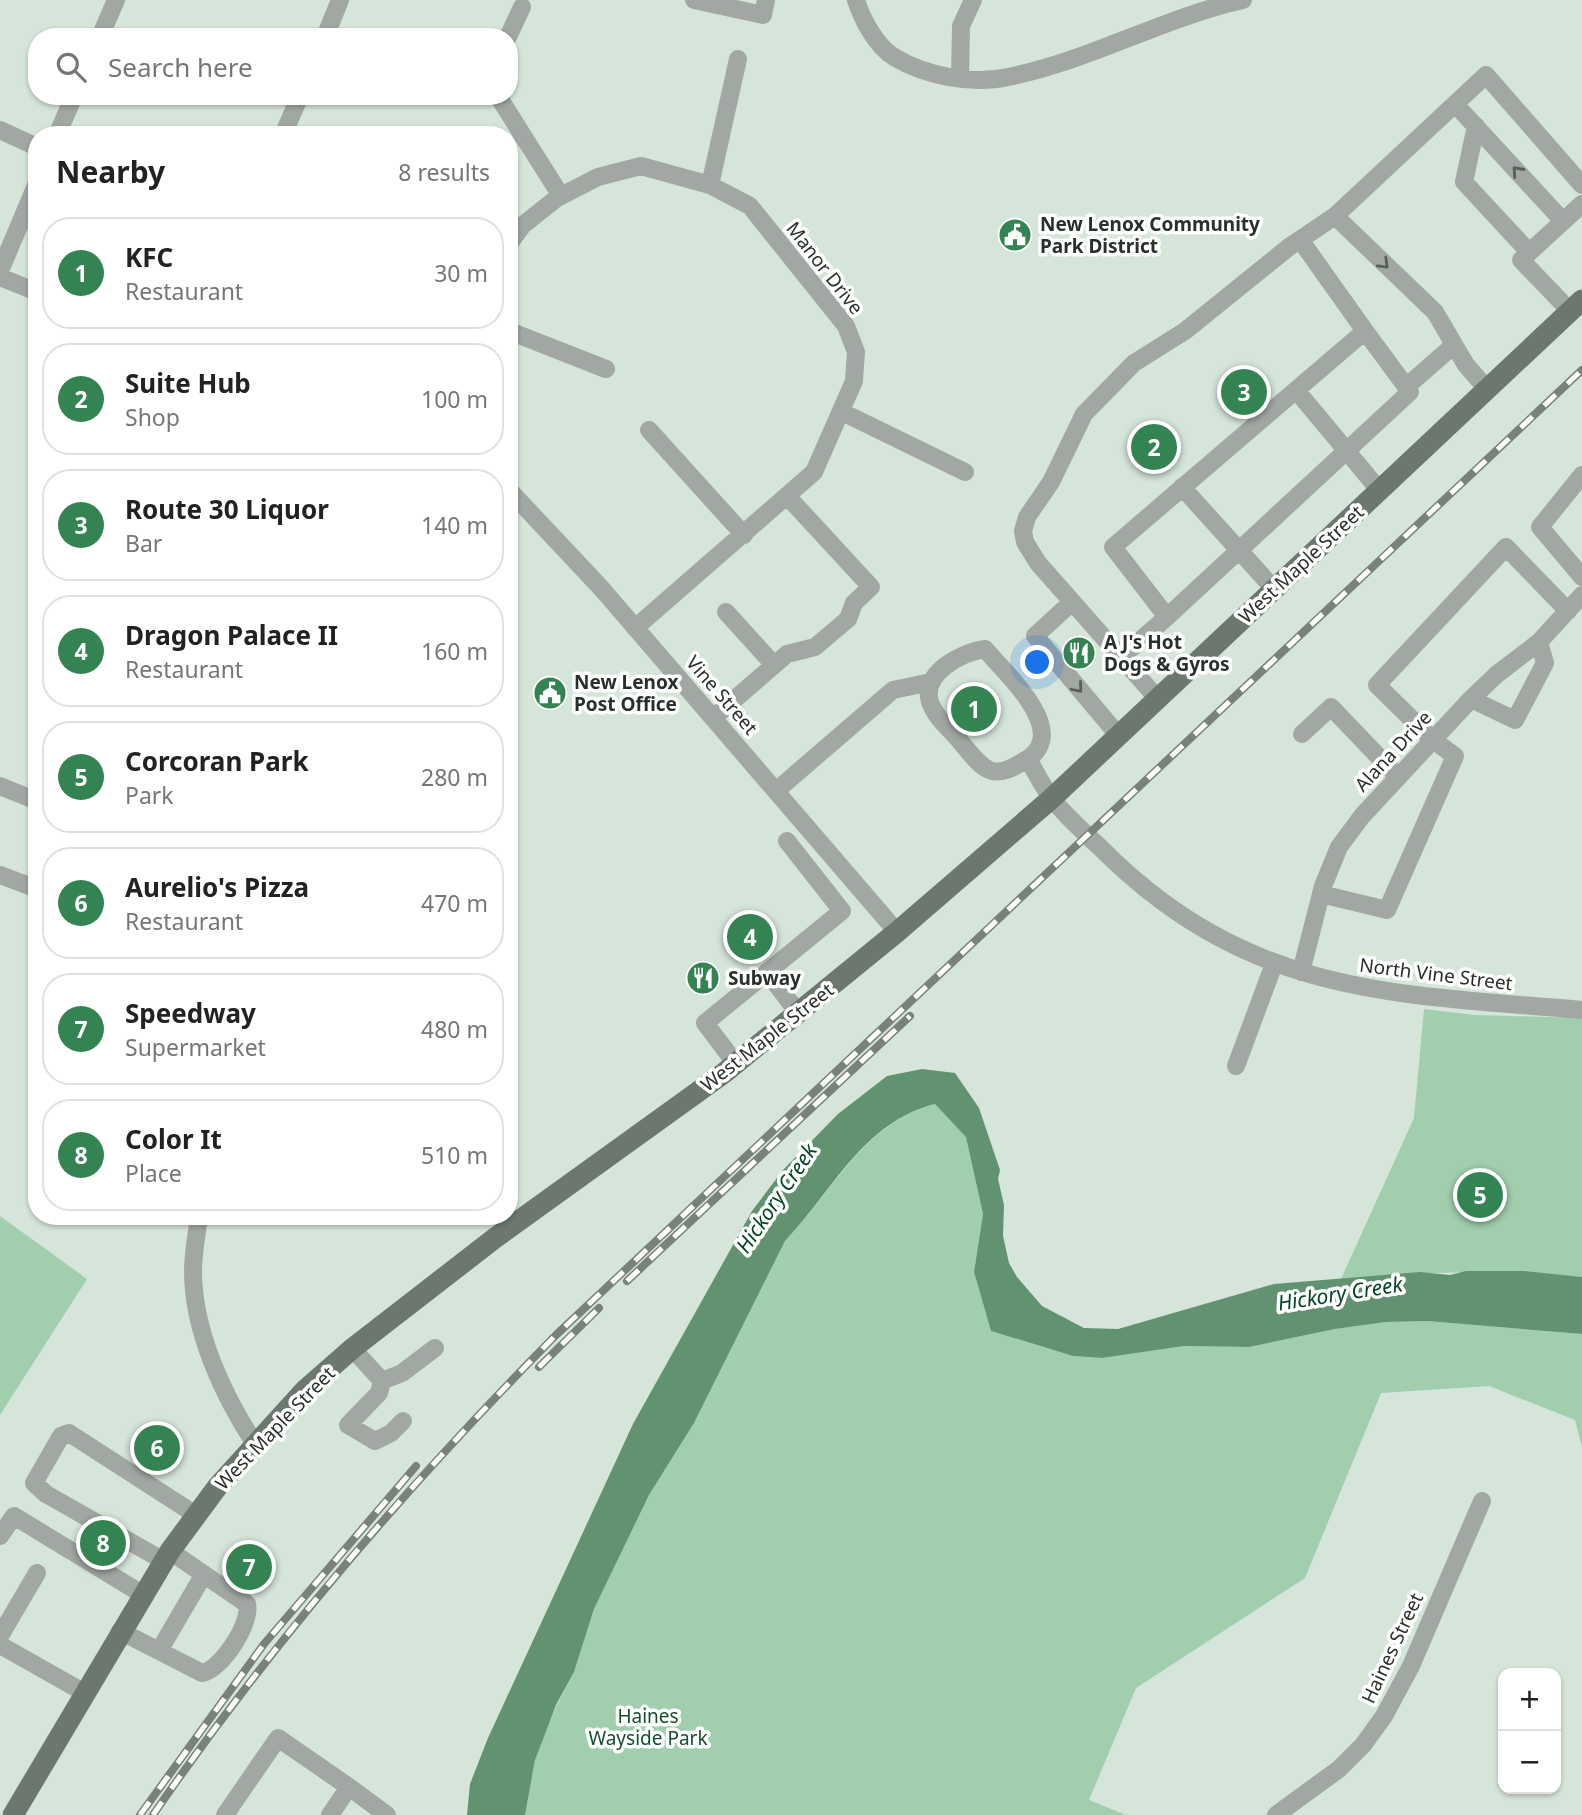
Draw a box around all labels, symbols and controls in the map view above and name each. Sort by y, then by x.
search box [28,28,518,105]
icon: search [52,48,90,86]
text: Search here [108,49,253,85]
text: Nearby [56,151,165,192]
text: 8 results [398,156,490,188]
one-way arrow [1513,166,1525,179]
place label: New Lenox Community Park District [1040,211,1260,259]
street label: Manor Drive [781,216,869,320]
public building icon: New Lenox Community Park District [996,216,1034,254]
text: KFC [125,239,173,275]
one-way arrow [1376,255,1389,268]
text: 1 [74,257,88,289]
text: 30 m [434,257,488,289]
text: Restaurant [125,275,243,307]
text: Suite Hub [125,365,251,401]
pin: 3 [1221,366,1267,418]
text: 2 [74,383,88,415]
text: 100 m [421,383,488,415]
text: Shop [125,401,180,433]
pin: 2 [1131,421,1177,473]
text: Route 30 Liquor [125,491,329,527]
street label: West Maple Street [1233,499,1369,629]
text: 3 [74,509,88,541]
text: 140 m [421,509,488,541]
text: Bar [125,527,162,559]
text: Dragon Palace II [125,617,338,653]
place label: A J's Hot Dogs & Gyros [1104,629,1230,677]
restaurant icon: A J's Hot Dogs & Gyros [1060,634,1098,672]
text: 4 [74,635,88,667]
text: 160 m [421,635,488,667]
your location [1020,645,1054,679]
street label: Vine Street [680,650,764,740]
text: Restaurant [125,653,243,685]
place label: New Lenox Post Office [574,669,678,717]
public building icon: New Lenox Post Office [531,674,569,712]
one-way arrow [1070,680,1083,692]
pin: 1 [951,683,997,735]
street label: Alana Drive [1349,705,1437,797]
text: Corcoran Park [125,743,309,779]
text: 5 [74,761,88,793]
text: 280 m [421,761,488,793]
text: Park [125,779,174,811]
text: Aurelio's Pizza [125,869,309,905]
text: 6 [74,887,88,919]
text: 470 m [421,887,488,919]
text: Restaurant [125,905,243,937]
pin: 4 [727,911,773,963]
street label: North Vine Street [1358,952,1514,996]
restaurant icon: Subway [684,959,722,997]
place label: Subway [728,965,801,991]
street label: West Maple Street [695,977,839,1097]
text: Speedway [125,995,256,1031]
text: 7 [74,1013,88,1045]
text: 480 m [421,1013,488,1045]
text: Supermarket [125,1031,266,1063]
text: Color It [125,1121,222,1157]
water label: Hickory Creek [729,1137,824,1258]
text: 8 [74,1139,88,1171]
text: 510 m [421,1139,488,1171]
text: Place [125,1157,182,1189]
pin: 5 [1457,1169,1503,1221]
water label: Hickory Creek [1275,1269,1406,1317]
street label: West Maple Street [209,1361,341,1495]
pin: 6 [134,1422,180,1474]
pin: 8 [80,1517,126,1569]
pin: 7 [226,1541,272,1593]
street label: Haines Street [1355,1588,1429,1708]
map controls [1498,1668,1561,1794]
button: + [1498,1668,1561,1731]
park label: Haines Wayside Park [588,1703,708,1751]
button: − [1498,1731,1561,1794]

